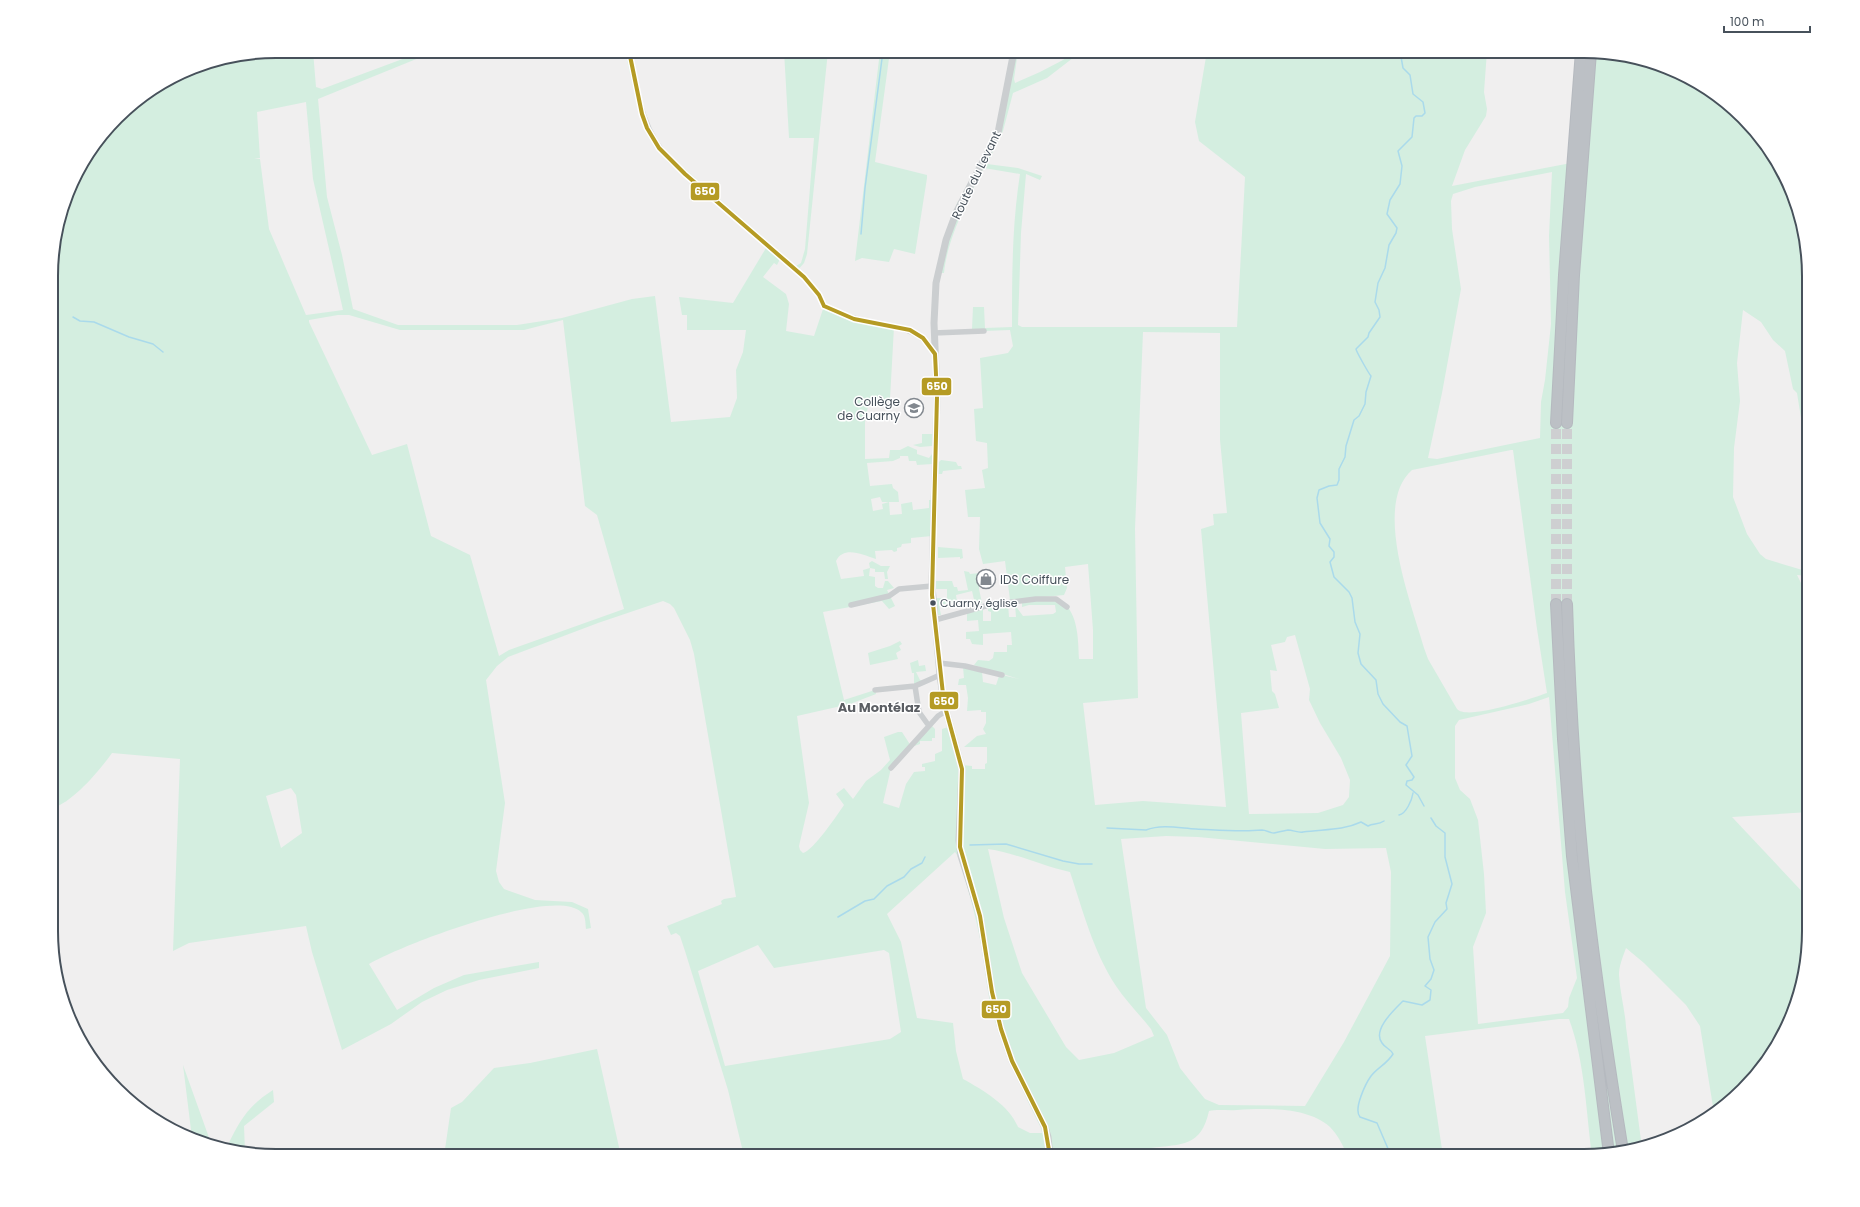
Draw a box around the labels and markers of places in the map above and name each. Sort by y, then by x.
place label: Collège de Cuarny [837,393,900,424]
school or university icon: Collège de Cuarny [903,397,925,419]
shop icon: IDS Coiffure [975,568,997,590]
place label: IDS Coiffure [1000,571,1069,588]
place label: Cuarny, église [940,595,1018,611]
marker: Cuarny, église [928,598,938,608]

